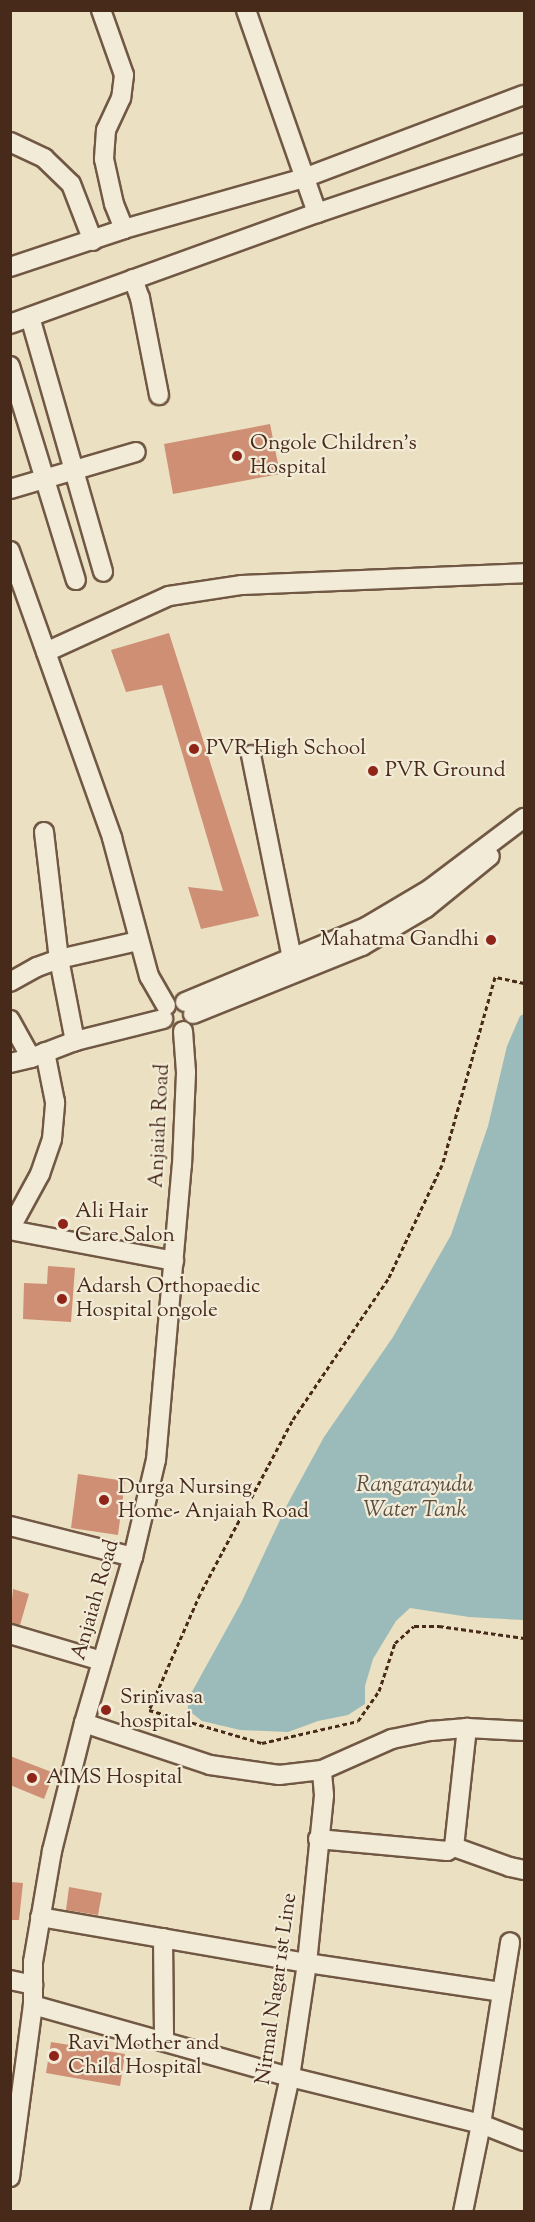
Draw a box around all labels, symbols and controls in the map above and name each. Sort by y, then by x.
place label: Ongole Children's Hospital [250,431,417,481]
marker: Ongole Children's Hospital [228,447,246,465]
place label: PVR High School [206,736,366,762]
marker: PVR High School [187,742,201,756]
place label: PVR Ground [385,758,506,784]
marker: PVR Ground [366,764,380,778]
place label: Mahatma Gandhi [320,927,479,953]
marker: Mahatma Gandhi [484,933,498,947]
street label: Anjaiah Road [144,1063,176,1189]
place label: Ali Hair Care Salon [75,1199,175,1249]
marker: Ali Hair Care Salon [56,1217,70,1231]
place label: Adarsh Orthopaedic Hospital ongole [76,1274,261,1324]
marker: Adarsh Orthopaedic Hospital ongole [53,1290,71,1308]
water label: Rangarayudu Water Tank [356,1473,474,1524]
place label: Durga Nursing Home- Anjaiah Road [118,1475,309,1525]
marker: Durga Nursing Home- Anjaiah Road [95,1491,113,1509]
street label: Anjaiah Road [67,1537,125,1663]
place label: Srinivasa hospital [120,1685,203,1735]
marker: Srinivasa hospital [97,1701,115,1719]
place label: AIMS Hospital [46,1765,182,1791]
marker: AIMS Hospital [23,1769,41,1787]
street label: Nirmal Nagar 1st Line [251,1891,303,2087]
place label: Ravi Mother and Child Hospital [68,2031,219,2081]
marker: Ravi Mother and Child Hospital [45,2047,63,2065]

